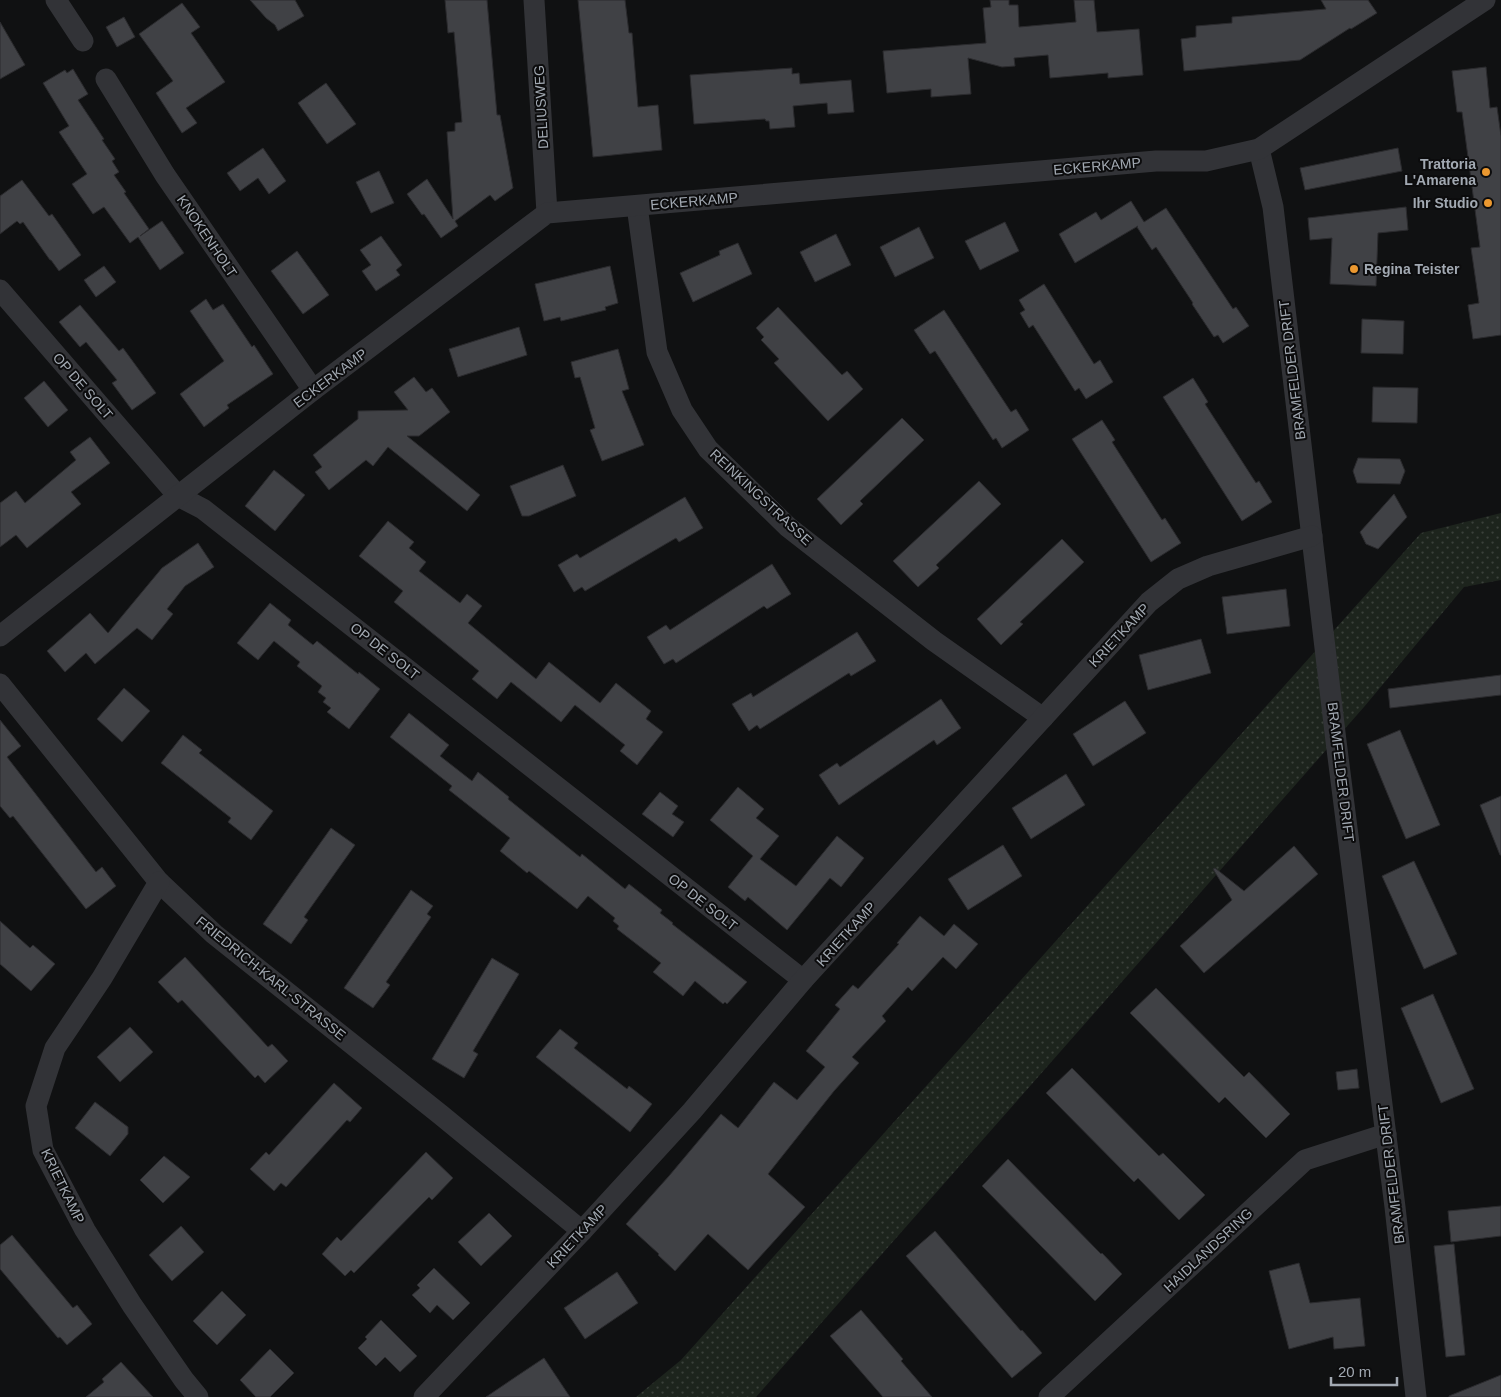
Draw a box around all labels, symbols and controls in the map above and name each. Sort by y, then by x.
street label: DELIUSWEG [531,65,551,149]
street label: ECKERKAMP [1053,154,1141,178]
place label: Trattoria L'Amarena [1404,156,1476,188]
marker: Trattoria L'Amarena [1480,166,1492,178]
street label: ECKERKAMP [650,189,738,213]
street label: KNOKENHOLT [174,192,241,280]
place label: Ihr Studio [1413,195,1478,211]
marker: Ihr Studio [1482,197,1494,209]
place label: Regina Teister [1364,261,1460,277]
marker: Regina Teister [1348,263,1360,275]
street label: BRAMFELDER DRIFT [1275,299,1309,441]
street label: ECKERKAMP [290,345,370,411]
street label: OP DE SOLT [50,350,116,423]
street label: REINKINGSTRASSE [707,446,815,548]
street label: KRIETKAMP [1086,600,1152,670]
street label: OP DE SOLT [347,619,423,683]
street label: BRAMFELDER DRIFT [1324,701,1358,843]
street label: OP DE SOLT [665,870,741,934]
street label: KRIETKAMP [813,899,879,969]
street label: FRIEDRICH-KARL-STRASSE [193,913,349,1043]
street label: BRAMFELDER DRIFT [1374,1103,1408,1245]
street label: KRIETKAMP [38,1146,88,1226]
street label: KRIETKAMP [544,1201,610,1271]
street label: HAIDLANDSRING [1160,1205,1256,1295]
scale bar [1331,1354,1397,1386]
text: 20 m [1338,1363,1371,1380]

